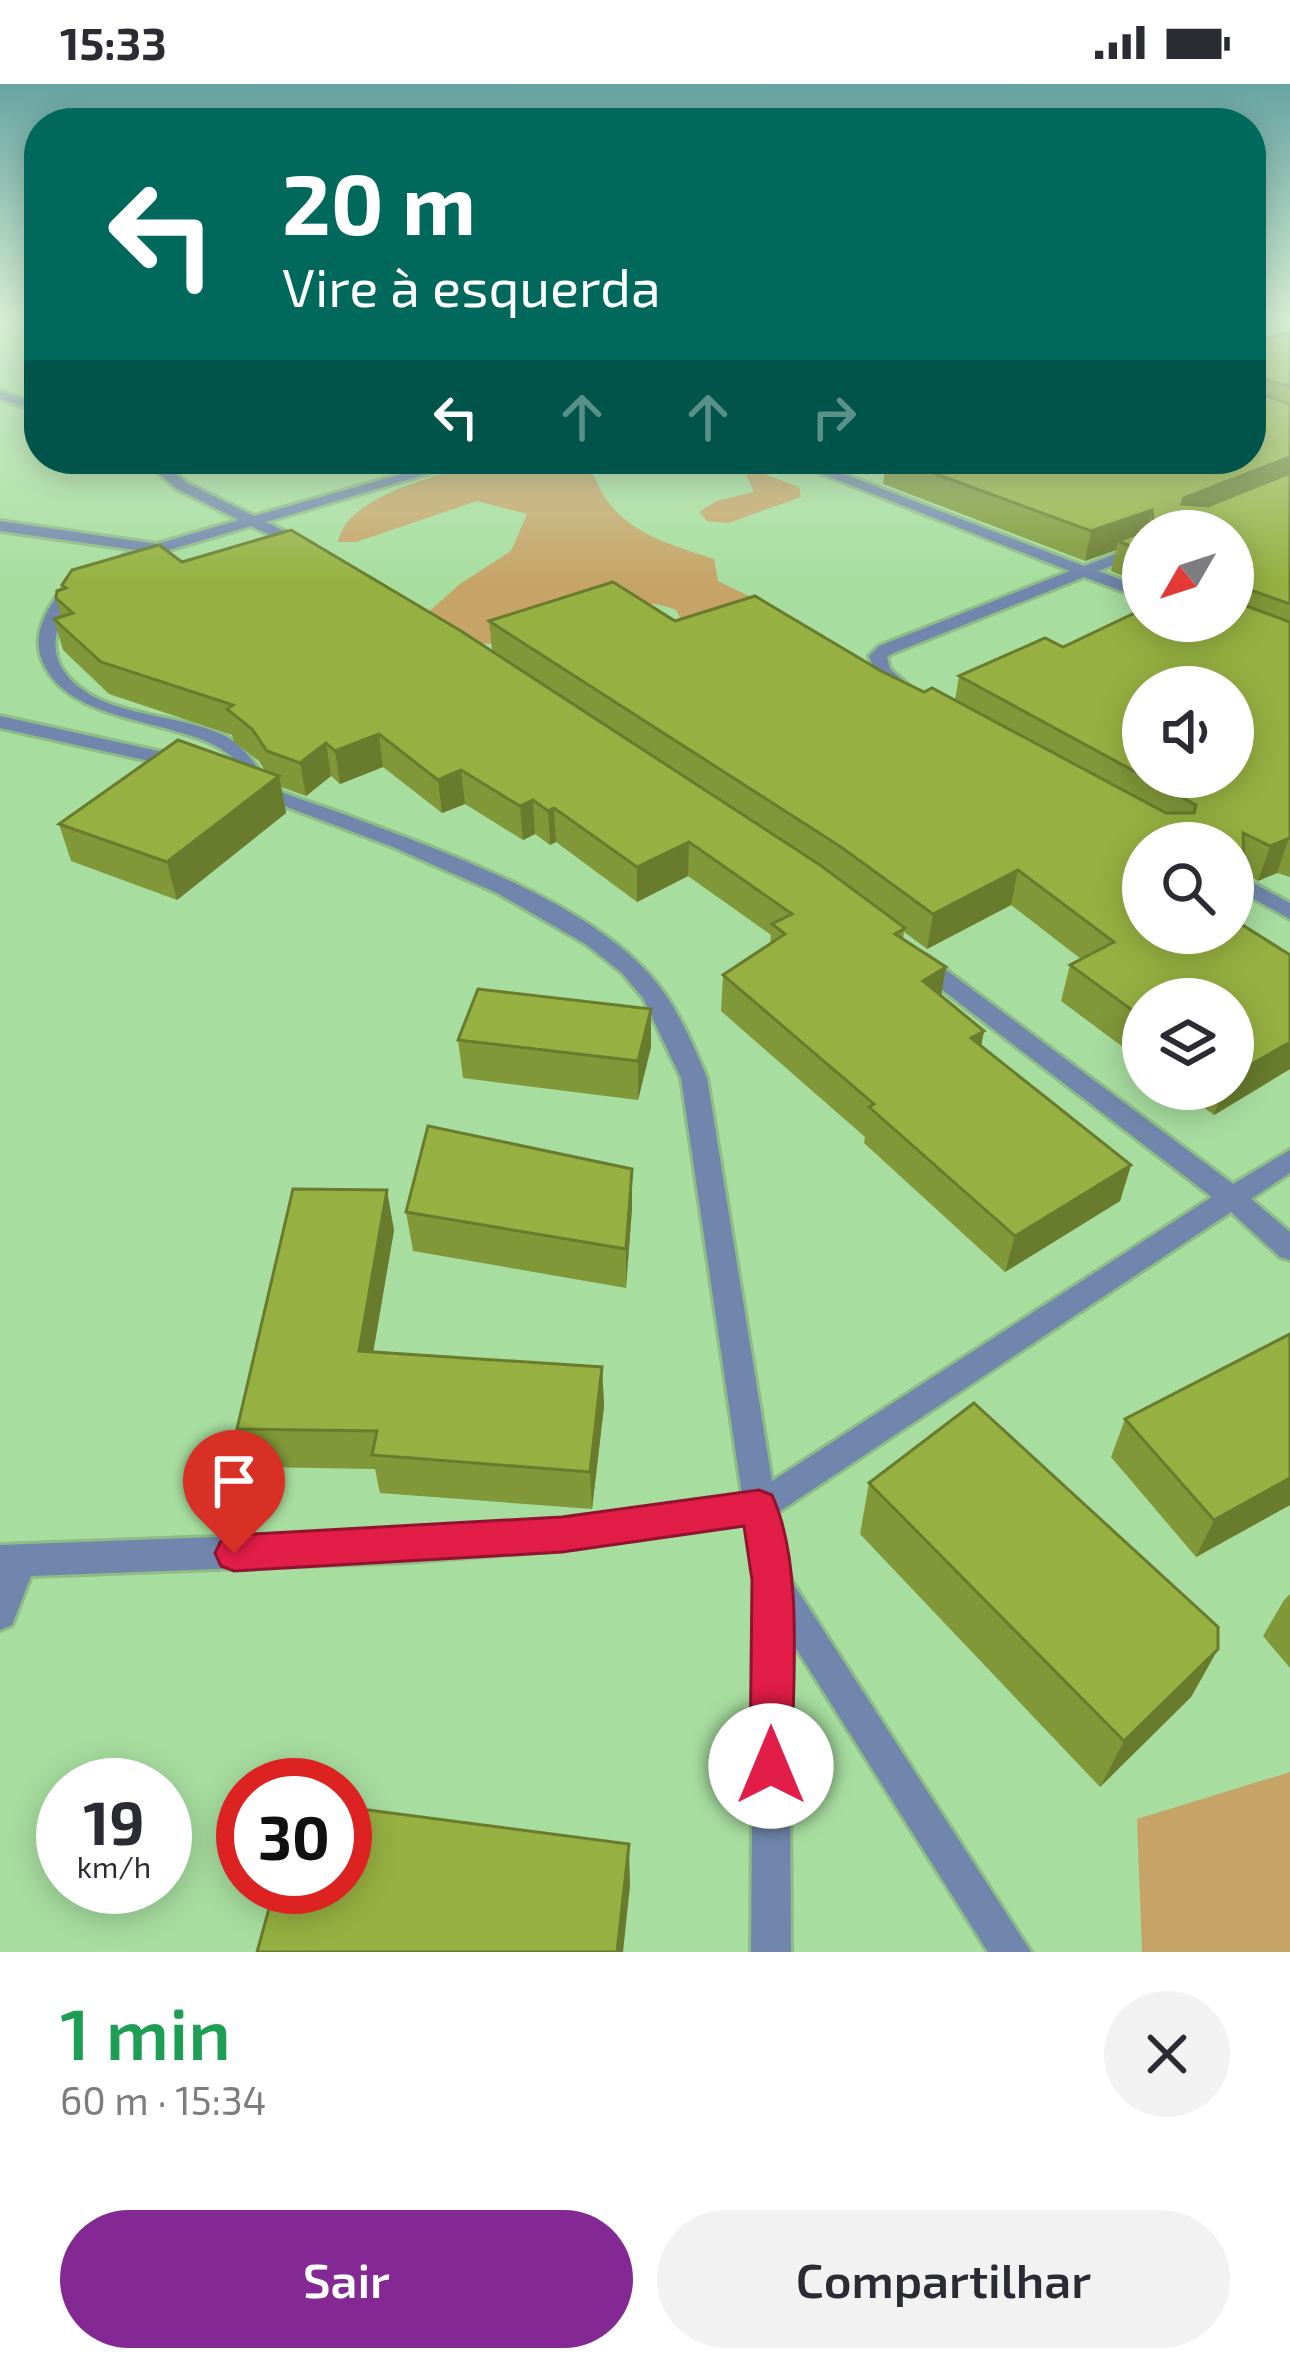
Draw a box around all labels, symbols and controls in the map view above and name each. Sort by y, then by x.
text: 15:33 [60,15,167,69]
text: 20 m [282,151,476,252]
icon: left [84,156,240,312]
text: Vire à esquerda [282,253,661,318]
icon: left [423,384,489,450]
icon: ahead [549,384,615,450]
icon: ahead [675,384,741,450]
icon: right [801,384,867,450]
north arrow [1122,510,1254,642]
map controls [1122,510,1254,1110]
button: sound [1122,666,1254,798]
button: search [1122,822,1254,954]
button: layers [1122,978,1254,1110]
pin [183,1430,285,1553]
icon: arrive [201,1448,267,1514]
position arrow [708,1703,834,1829]
speed limit sign: 30 [216,1758,372,1914]
text: 19 [83,1785,145,1857]
text: km/h [77,1848,151,1884]
text: 1 min [60,1988,231,2074]
button: close [1104,1991,1230,2117]
text: 60 m · 15:34 [60,2076,267,2123]
button: Sair [60,2210,633,2348]
button: Compartilhar [657,2210,1230,2348]

